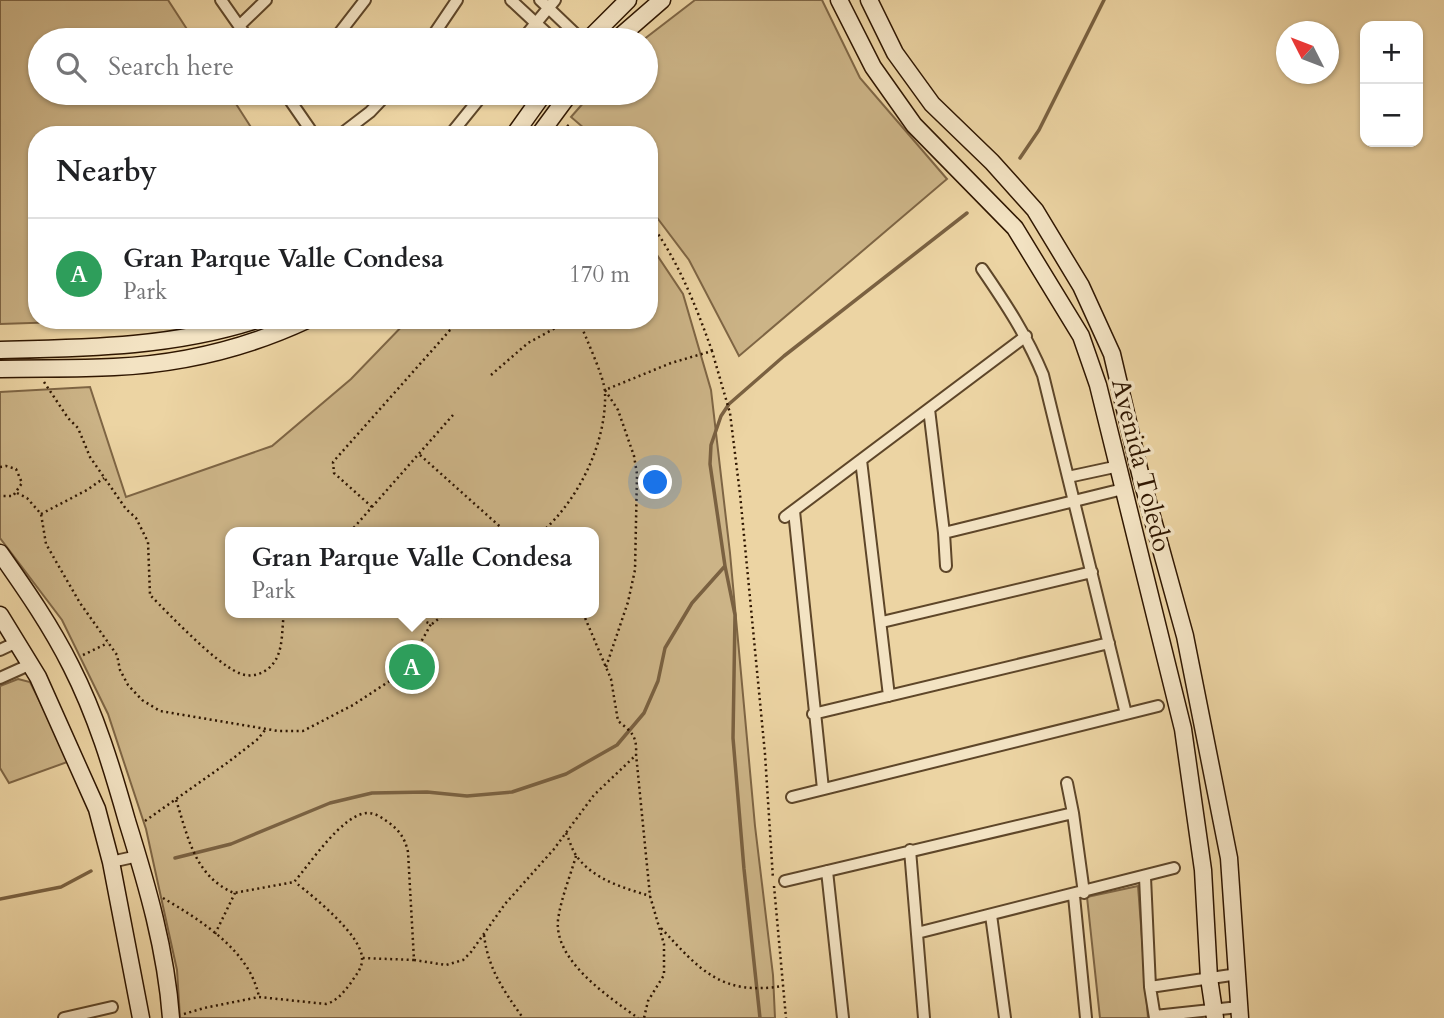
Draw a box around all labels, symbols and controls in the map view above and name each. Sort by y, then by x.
north arrow [1276,21,1339,84]
map controls [1360,21,1423,147]
button: + [1360,21,1423,84]
search box [28,28,658,105]
icon: search [52,48,90,86]
text: Search here [108,49,234,84]
button: − [1360,84,1423,147]
text: Nearby [56,151,157,192]
text: Gran Parque Valle Condesa [123,241,444,276]
text: A [70,259,88,290]
text: 170 m [569,259,630,290]
text: Park [123,276,167,307]
street label: Avenida Toledo [1103,375,1180,555]
your location [638,465,672,499]
popup [225,527,599,618]
text: Gran Parque Valle Condesa [251,540,573,575]
text: Park [251,575,296,606]
pin: A [389,641,435,693]

